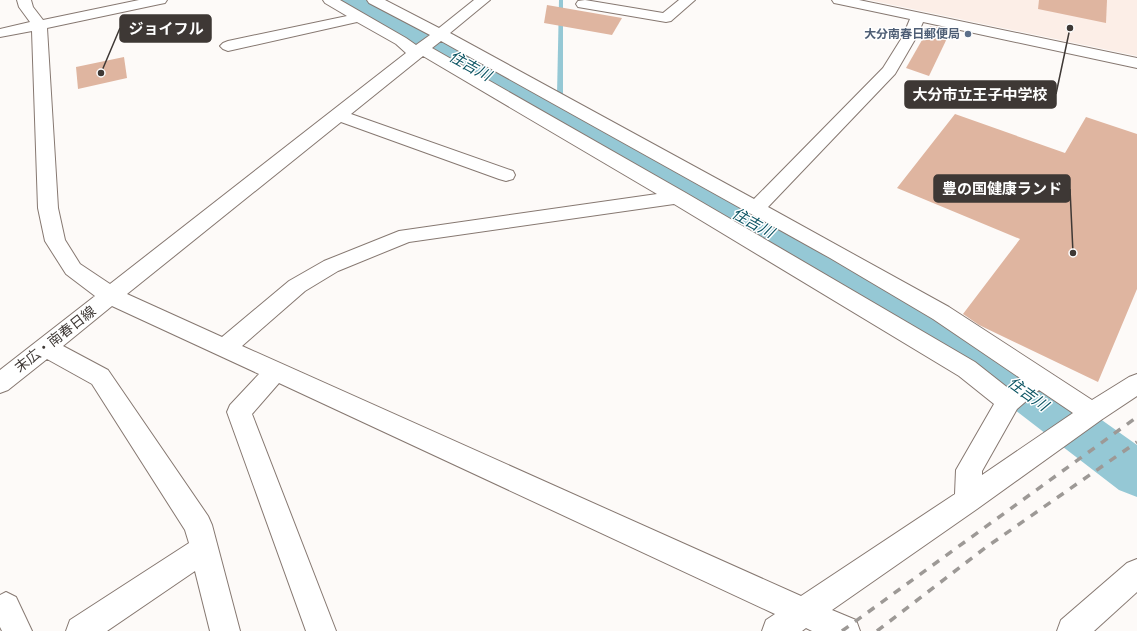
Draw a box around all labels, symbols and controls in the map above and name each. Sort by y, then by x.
callout: ジョイフル [120,15,211,42]
text: ジョイフル [128,20,204,38]
place label: 大分南春日郵便局 [864,27,960,41]
marker: 大分南春日郵便局 [963,29,973,39]
water label: 住吉川 [446,47,496,86]
callout: 大分市立王子中学校 [905,81,1056,108]
text: 大分市立王子中学校 [912,86,1048,104]
callout: 豊の国健康ランド [934,175,1070,202]
text: 豊の国健康ランド [942,180,1062,198]
water label: 住吉川 [729,204,779,243]
street label: 末広・南春日線 [11,303,99,375]
water label: 住吉川 [1005,373,1053,416]

